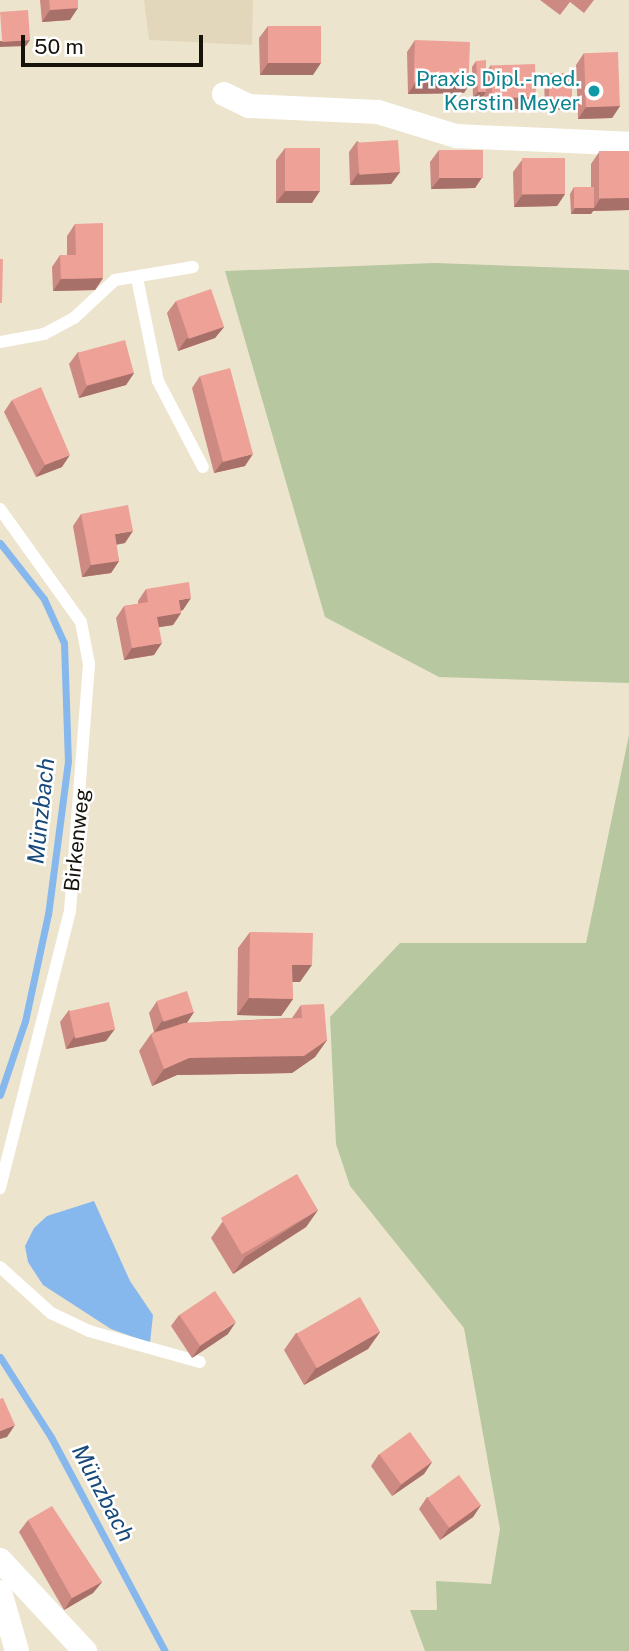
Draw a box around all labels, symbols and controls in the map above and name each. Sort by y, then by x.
scale bar [24,21,206,65]
text: 50 m [34,34,84,59]
place label: Praxis Dipl.-med. Kerstin Meyer [416,66,580,116]
marker: Praxis Dipl.-med. Kerstin Meyer [586,83,602,99]
water label: Münzbach [22,757,60,865]
street label: Birkenweg [59,787,95,893]
water label: Münzbach [66,1440,140,1546]

